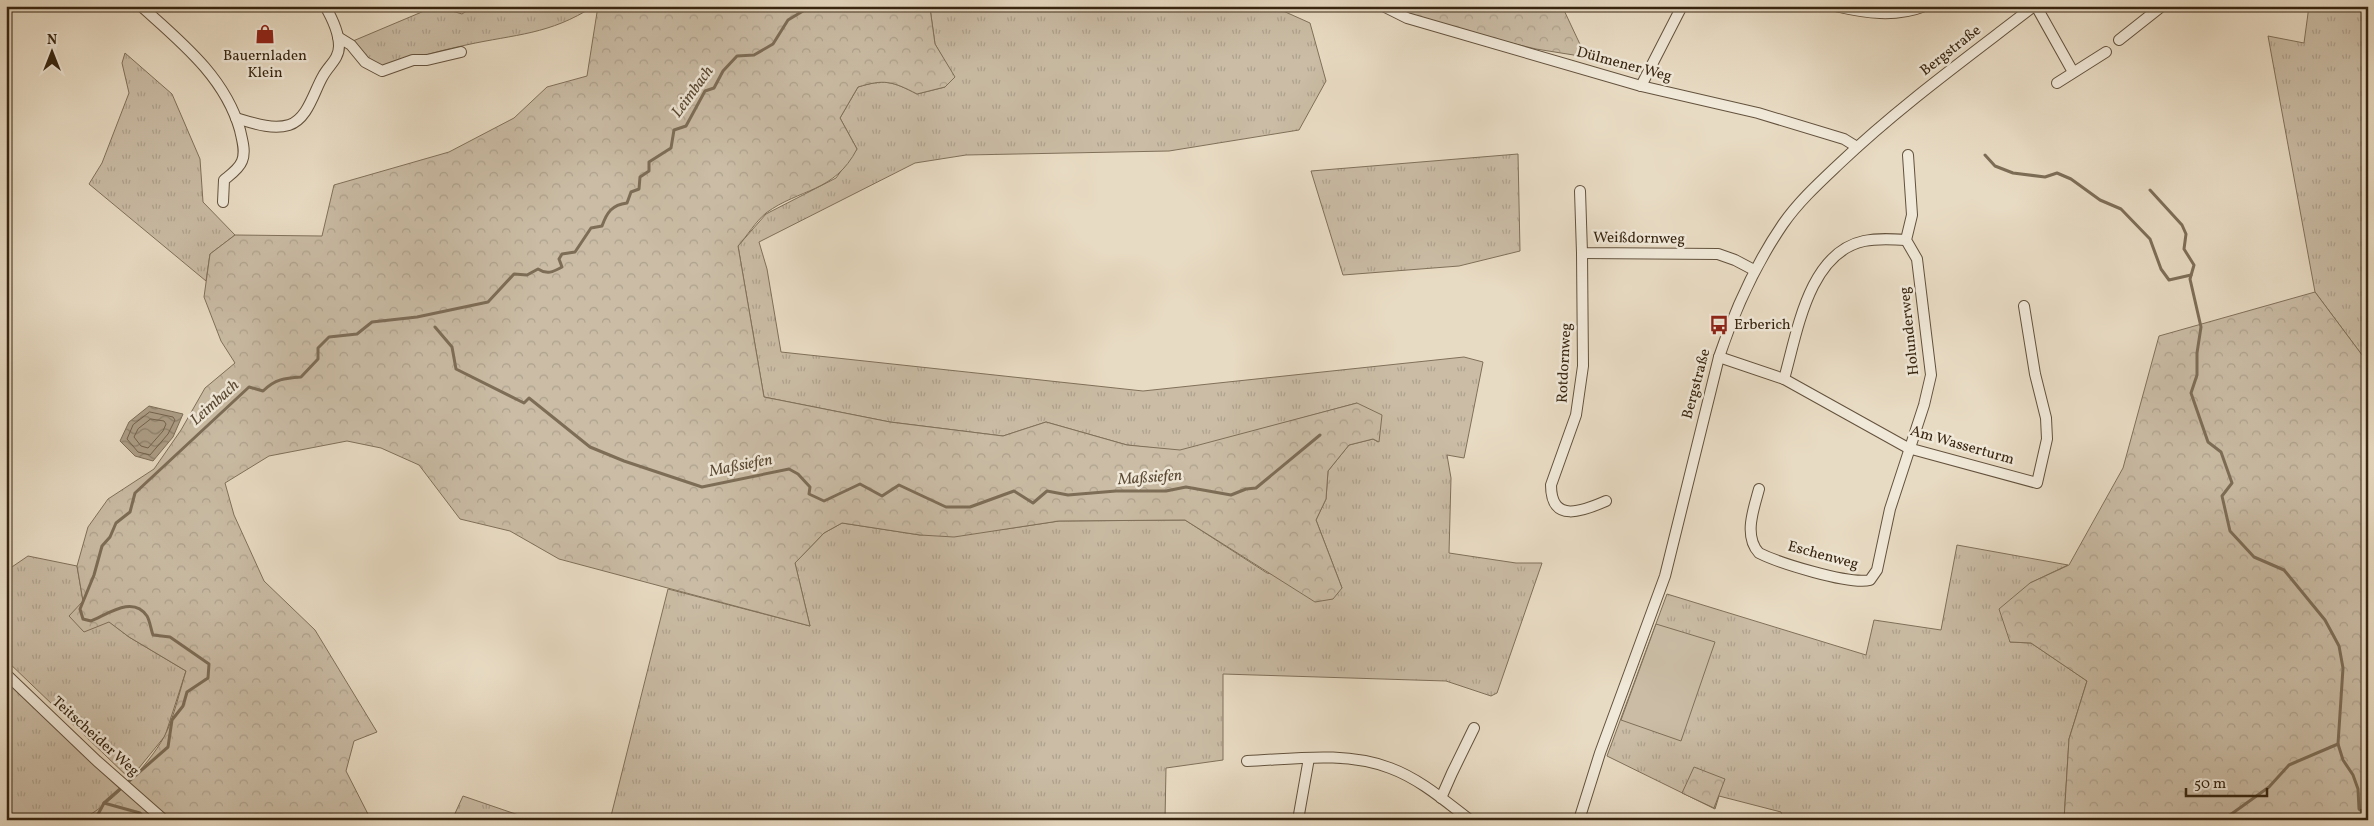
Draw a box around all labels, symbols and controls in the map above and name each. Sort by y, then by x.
street label: Bergstraße [1916,21,1986,81]
shop icon: Bauernladen Klein [254,23,276,45]
north arrow [28,28,78,78]
text: N [47,31,57,50]
street label: Dülmener Weg [1574,42,1674,88]
place label: Bauernladen Klein [223,46,307,84]
water label: Leimbach [667,62,719,122]
street label: Weißdornweg [1593,228,1685,250]
street label: Holunderweg [1895,285,1925,376]
bus stop icon: Erberich [1708,314,1730,336]
place label: Erberich [1734,315,1791,336]
street label: Rotdornweg [1552,322,1578,404]
street label: Bergstraße [1678,347,1716,421]
water label: Leimbach [186,375,244,431]
street label: Am Wasserturm [1907,421,2017,471]
water label: Maßsiefen [706,449,775,483]
water label: Maßsiefen [1116,465,1183,491]
street label: Eschenweg [1785,536,1861,576]
street label: Teitscheider Weg [47,692,143,782]
scale bar [2186,766,2268,798]
text: 50 m [2194,774,2226,795]

